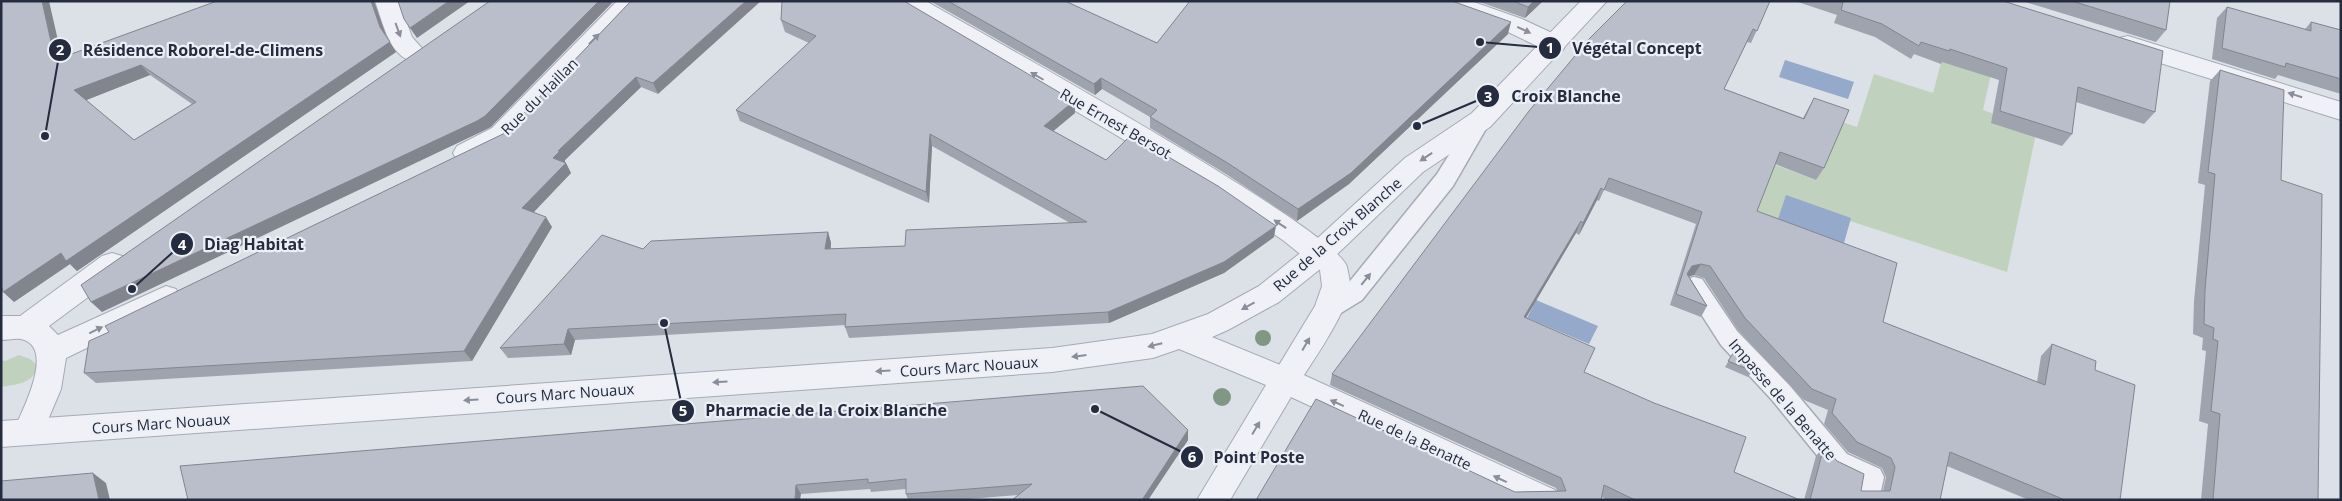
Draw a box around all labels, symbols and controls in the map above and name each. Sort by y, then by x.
one-way arrow [394,23,402,38]
one-way arrow [1517,26,1531,34]
callout: Végétal Concept [1537,33,1712,64]
one-way arrow [588,34,600,46]
callout: Résidence Roborel-de-Climens [48,35,333,66]
text: 1 [1546,37,1554,57]
text: Végétal Concept [1572,37,1702,59]
text: 2 [56,39,65,59]
text: Résidence Roborel-de-Climens [83,39,323,61]
street label: Rue du Haillan [496,53,582,139]
one-way arrow [1029,72,1044,80]
callout: Croix Blanche [1476,81,1630,112]
street label: Rue Ernest Bersot [1057,83,1175,163]
text: Croix Blanche [1511,85,1621,107]
text: 3 [1484,86,1492,106]
one-way arrow [2287,91,2302,99]
one-way arrow [1419,152,1433,162]
street label: Rue de la Croix Blanche [1268,173,1406,295]
one-way arrow [1274,219,1287,228]
callout: Diag Habitat [169,229,314,260]
text: Diag Habitat [204,233,304,255]
text: 4 [178,234,187,254]
one-way arrow [1360,273,1371,286]
one-way arrow [1241,302,1255,310]
one-way arrow [89,326,104,334]
street label: Impasse de la Benatte [1725,334,1841,464]
one-way arrow [1302,337,1311,351]
one-way arrow [1147,341,1163,349]
street label: Cours Marc Nouaux [899,351,1039,381]
one-way arrow [1071,353,1087,361]
one-way arrow [874,368,890,376]
street label: Cours Marc Nouaux [495,378,635,408]
one-way arrow [712,378,728,386]
callout: Pharmacie de la Croix Blanche [670,395,957,426]
one-way arrow [463,396,479,404]
text: Pharmacie de la Croix Blanche [705,399,947,421]
one-way arrow [1330,399,1344,407]
text: 5 [679,400,687,420]
street label: Rue de la Benatte [1355,404,1475,474]
street label: Cours Marc Nouaux [91,408,231,438]
one-way arrow [1252,422,1261,435]
callout: Point Poste [1179,441,1315,472]
text: 6 [1188,446,1197,466]
text: Point Poste [1214,446,1304,468]
one-way arrow [1493,475,1507,483]

